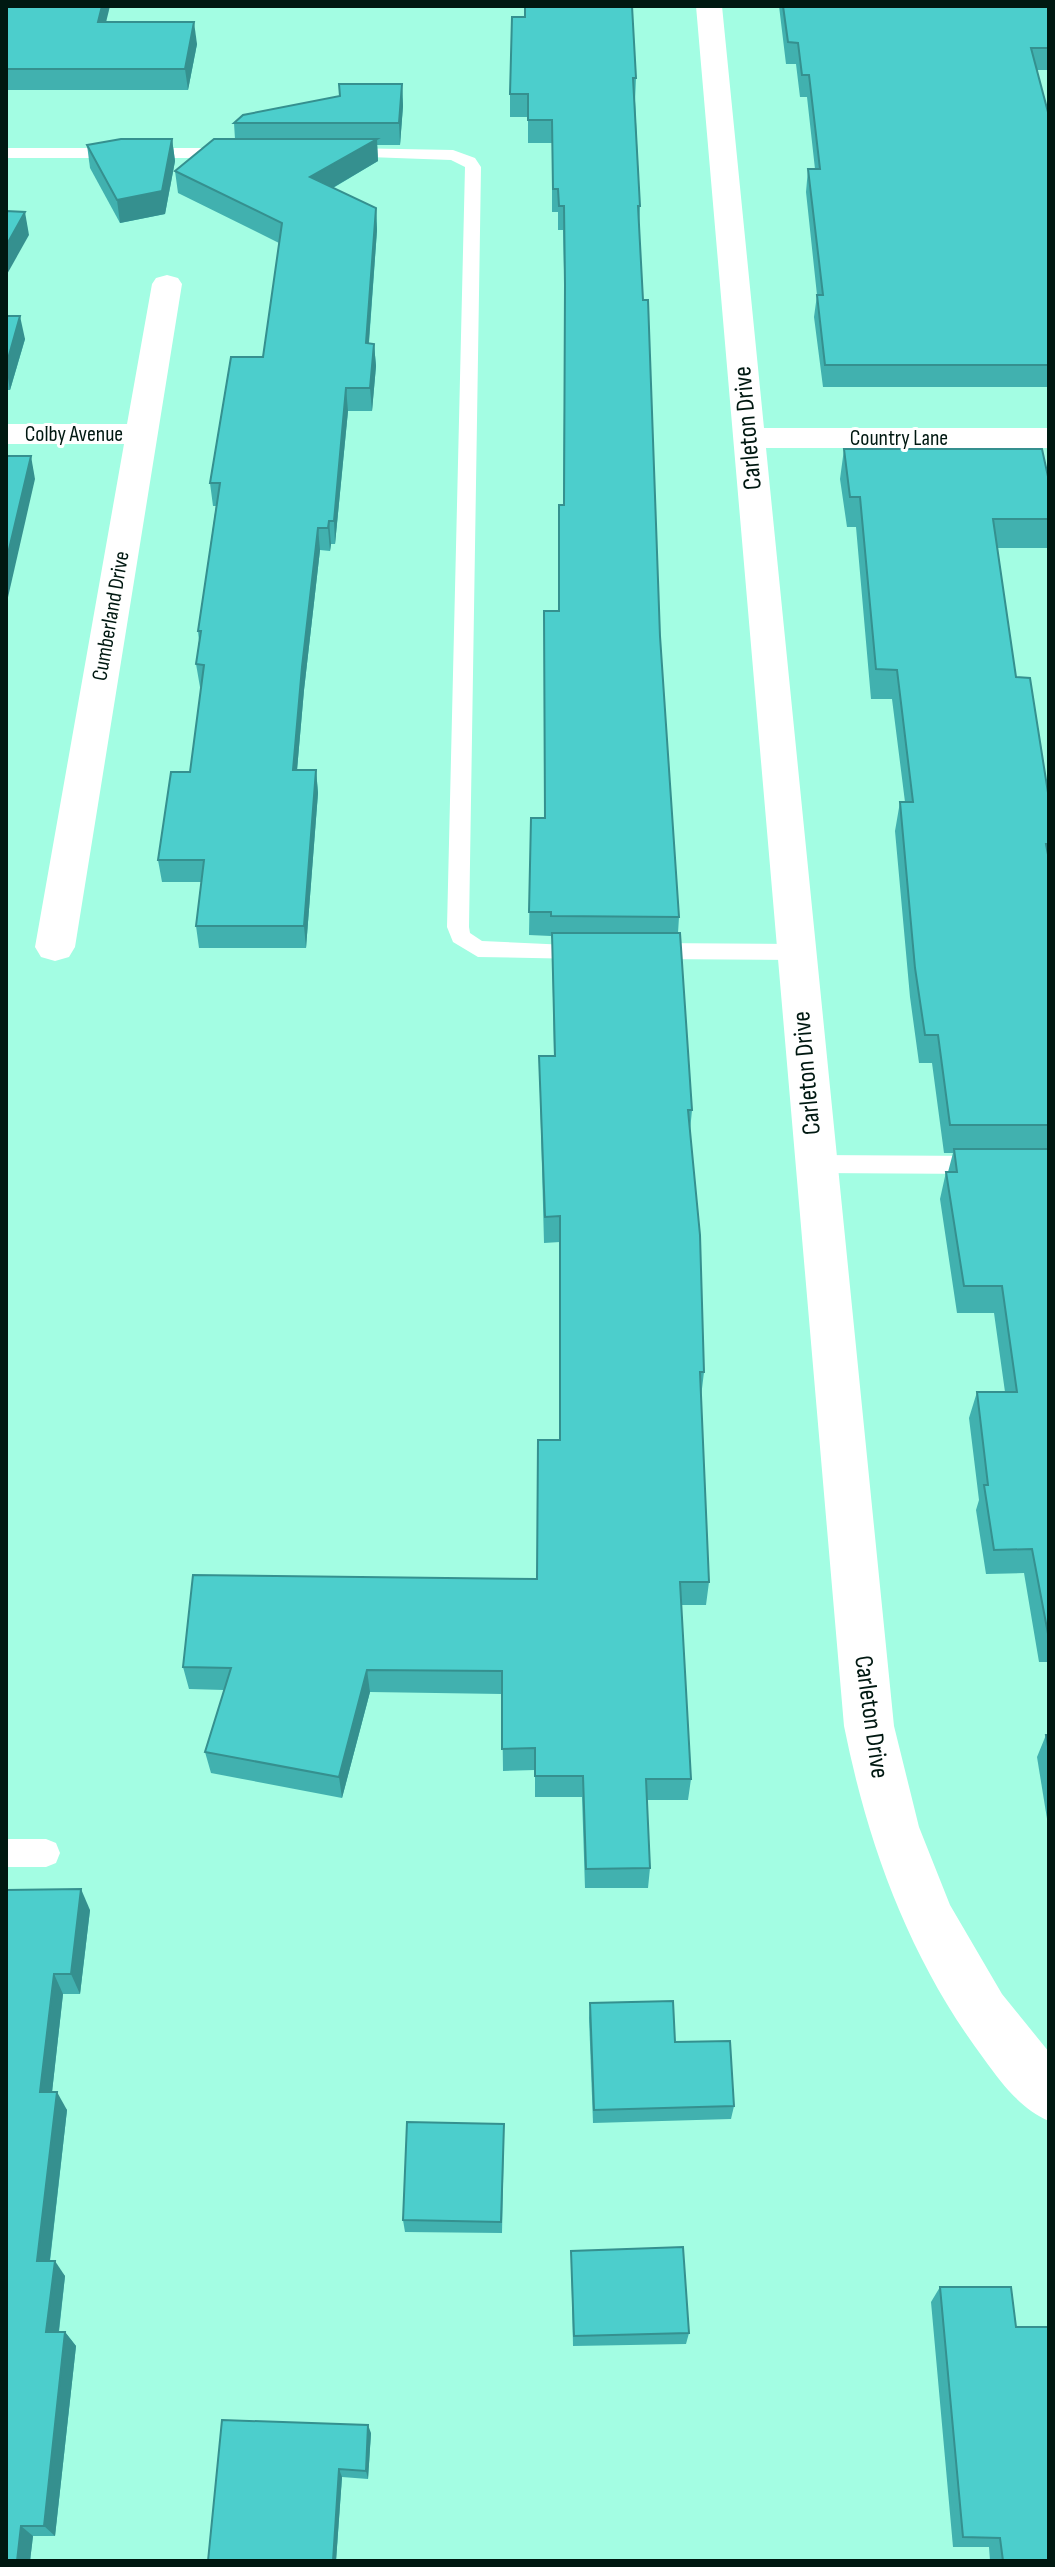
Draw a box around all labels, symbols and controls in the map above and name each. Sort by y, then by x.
street label: Carleton Drive [727,365,769,491]
street label: Colby Avenue [25,421,123,448]
street label: Country Lane [850,425,948,452]
street label: Cumberland Drive [86,549,136,683]
street label: Carleton Drive [786,1010,828,1136]
street label: Carleton Drive [847,1653,895,1781]

